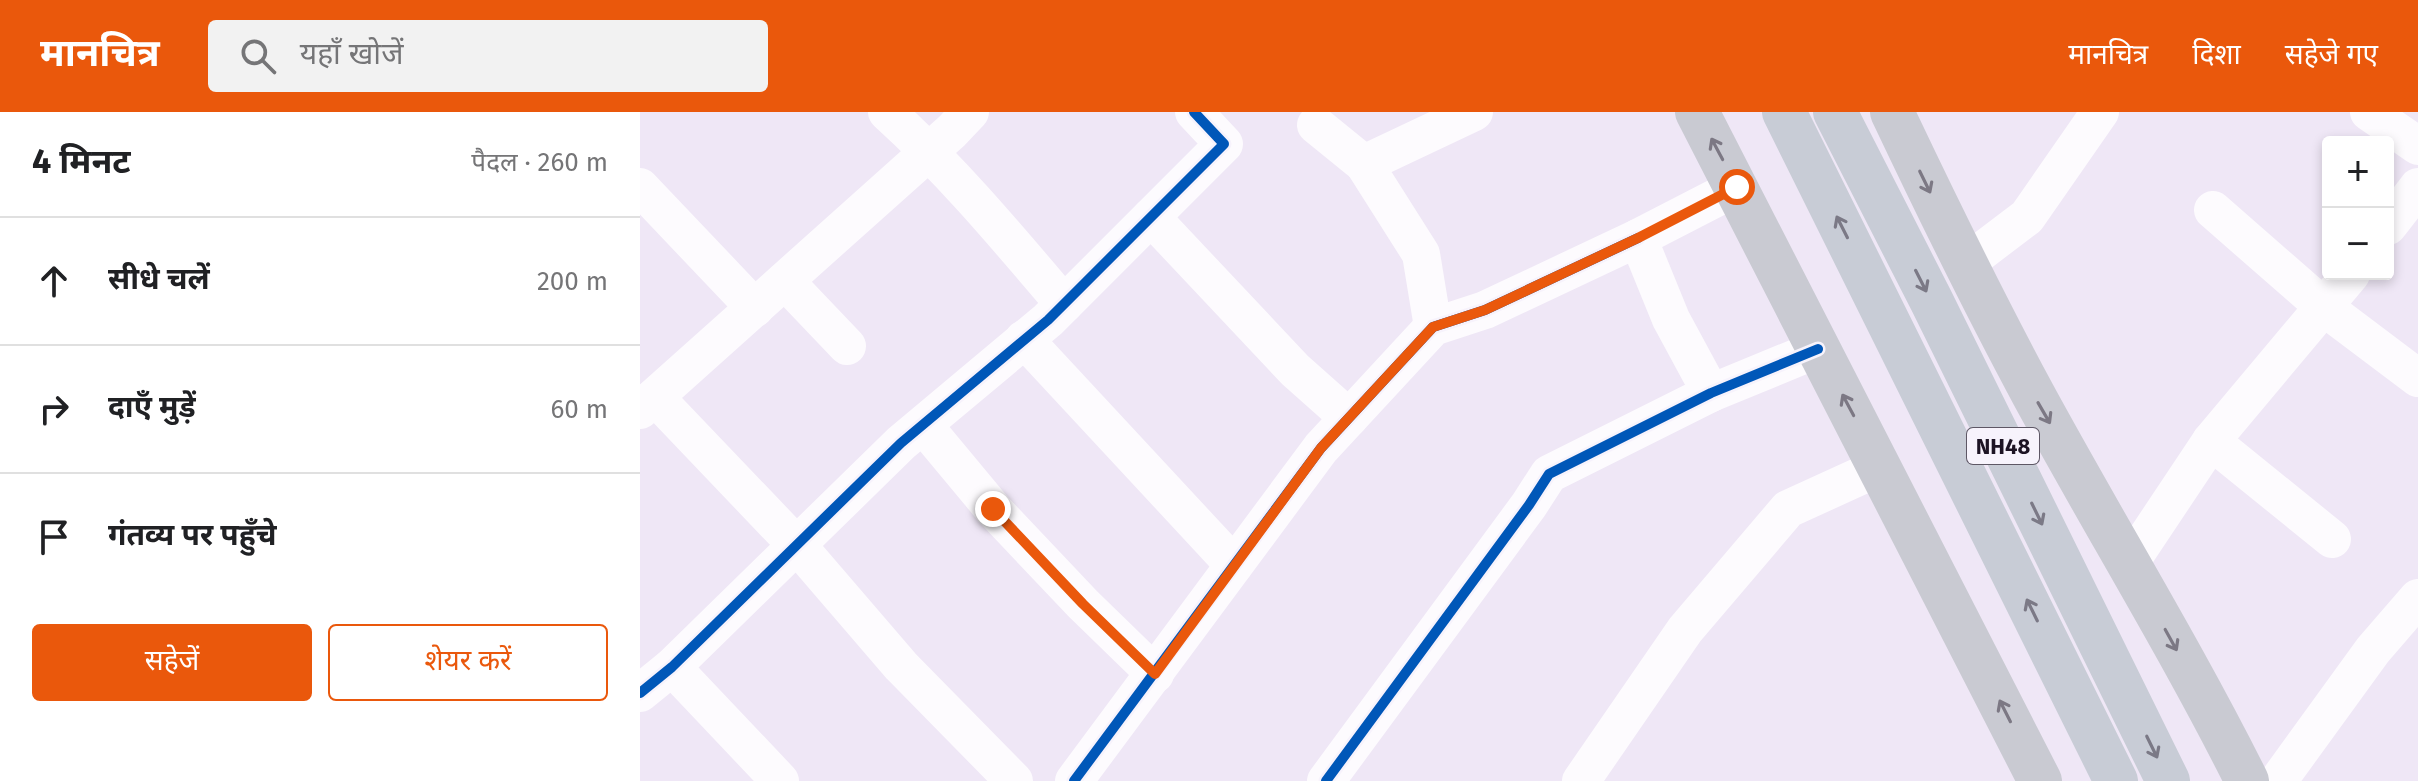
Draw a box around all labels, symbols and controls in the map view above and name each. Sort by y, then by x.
search box [208,20,768,92]
text: मानचित्र [40,30,160,76]
icon: search [236,34,280,78]
text: यहाँ खोजें [300,36,403,72]
text: मानचित्र [2068,38,2148,71]
text: दिशा [2192,38,2241,71]
text: सहेजे गए [2285,38,2378,71]
map controls [2322,136,2394,280]
button: + [2322,136,2394,208]
one-way arrow [1708,138,1724,161]
text: 4 मिनट [32,141,131,182]
text: पैदल · 260 m [471,147,608,178]
route start [1719,169,1755,205]
one-way arrow [1918,170,1933,194]
button: − [2322,208,2394,280]
one-way arrow [1834,215,1849,239]
icon: ahead [32,259,76,303]
text: सीधे चलें [108,261,210,297]
text: 200 m [537,266,608,297]
one-way arrow [1914,269,1930,293]
icon: right [32,387,76,431]
text: दाएँ मुड़ें [108,389,196,425]
text: 60 m [550,394,608,425]
one-way arrow [1839,394,1855,418]
one-way arrow [2037,401,2052,425]
road number: NH48 [1967,428,2039,464]
route end [975,491,1011,527]
one-way arrow [2030,502,2045,526]
icon: arrive [32,515,76,559]
text: गंतव्य पर पहुँचे [108,517,276,553]
one-way arrow [2024,599,2039,623]
button: सहेजें [32,624,312,701]
button: शेयर करें [328,624,608,701]
one-way arrow [2164,628,2179,652]
one-way arrow [1996,700,2012,724]
one-way arrow [2145,735,2160,759]

